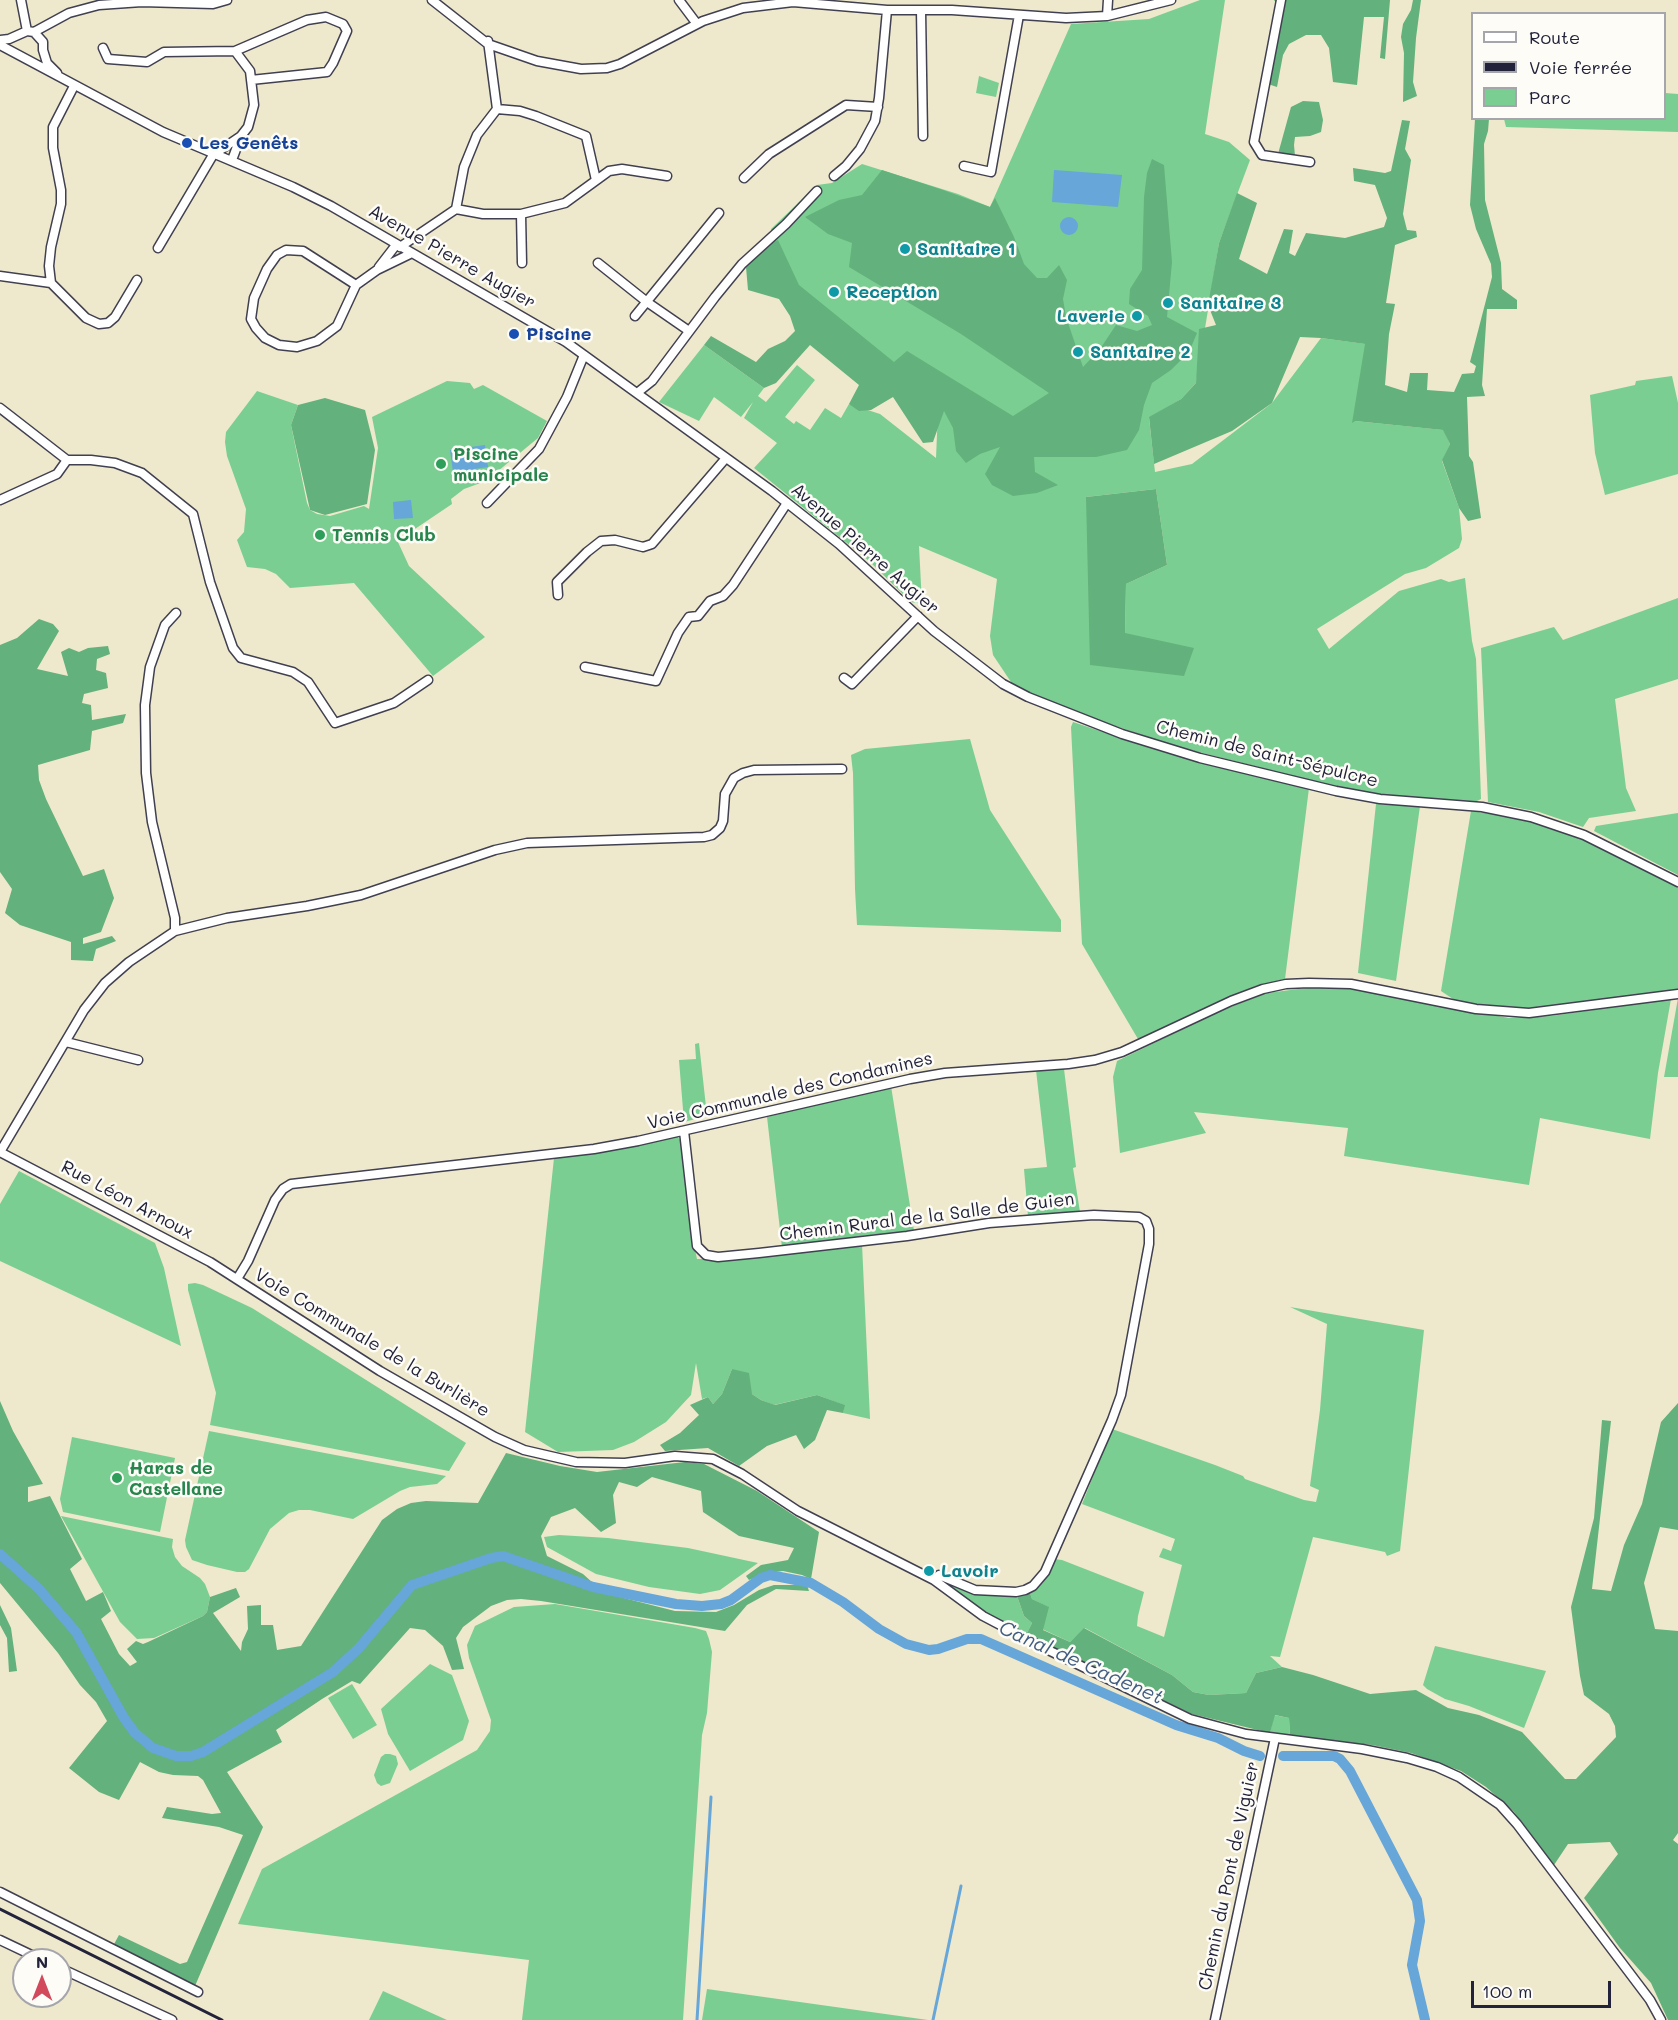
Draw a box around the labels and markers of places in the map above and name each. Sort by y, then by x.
place label: Les Genêts [199,132,298,154]
marker: Les Genêts [180,136,194,150]
place label: Sanitaire 1 [917,238,1015,260]
marker: Sanitaire 1 [898,242,912,256]
place label: Reception [846,281,937,303]
marker: Reception [827,285,841,299]
place label: Sanitaire 3 [1180,292,1281,314]
marker: Sanitaire 3 [1161,296,1175,310]
place label: Laverie [1057,305,1125,327]
marker: Laverie [1130,309,1144,323]
place label: Piscine [526,323,591,345]
marker: Piscine [507,327,521,341]
place label: Sanitaire 2 [1090,341,1191,363]
marker: Sanitaire 2 [1071,345,1085,359]
place label: Piscine municipale [453,443,549,486]
marker: Piscine municipale [434,457,448,471]
place label: Tennis Club [332,524,436,546]
marker: Tennis Club [313,528,327,542]
place label: Haras de Castellane [129,1457,223,1500]
marker: Haras de Castellane [110,1471,124,1485]
place label: Lavoir [941,1560,999,1582]
marker: Lavoir [922,1564,936,1578]

